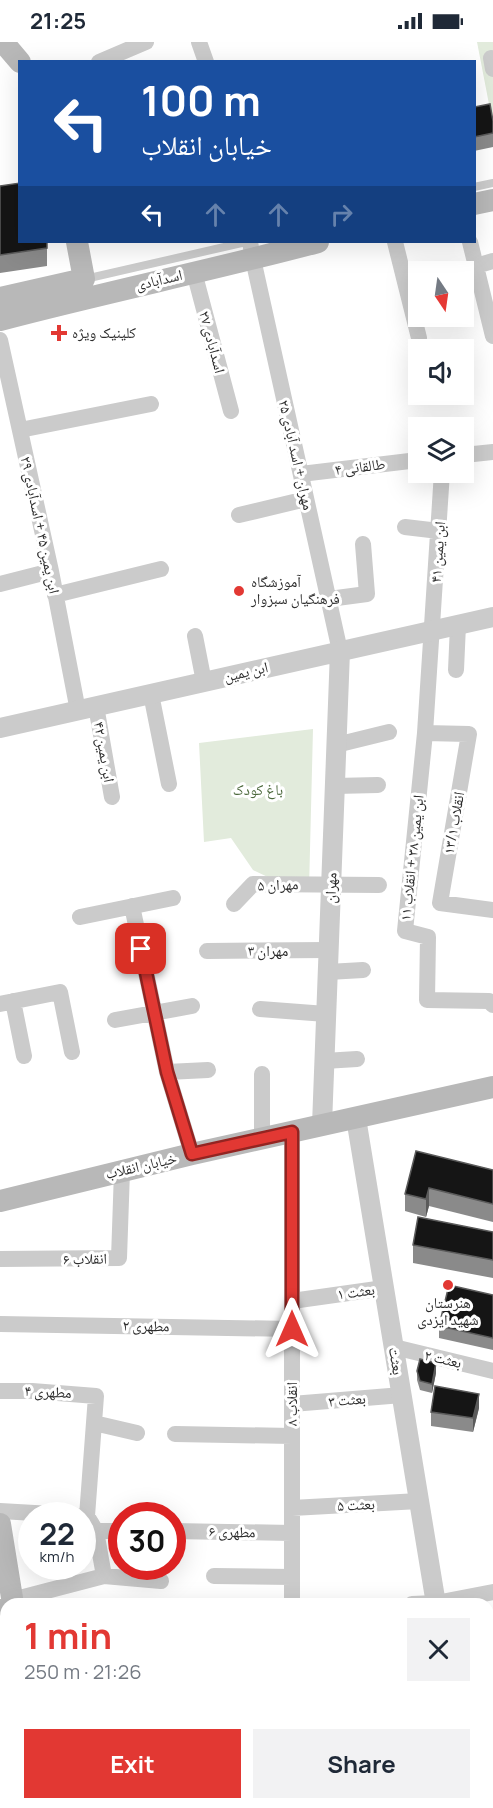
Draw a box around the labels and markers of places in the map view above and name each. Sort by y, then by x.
place label: کلینیک ویژه [72,322,136,343]
marker: کلینیک ویژه [50,324,68,342]
place label: آموزشگاه فرهنگیان سبزوار [250,571,340,609]
marker: آموزشگاه فرهنگیان سبزوار [232,584,246,598]
pin [115,923,166,974]
marker: هنرستان شهید ایزدی [441,1278,455,1292]
place label: هنرستان شهید ایزدی [417,1292,479,1330]

